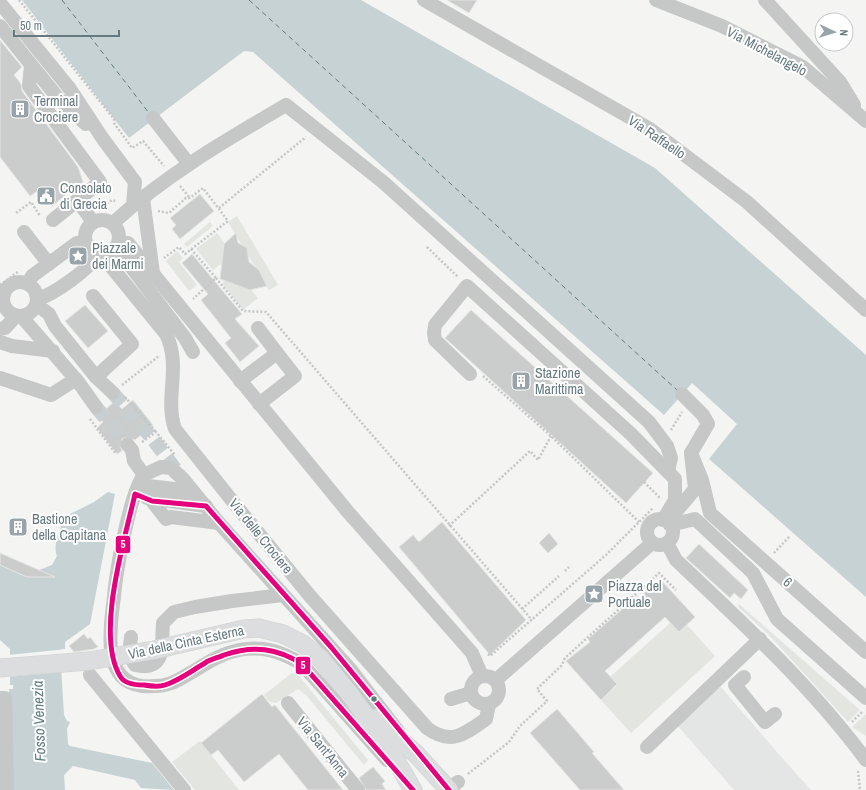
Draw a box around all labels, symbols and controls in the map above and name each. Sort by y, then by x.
scale bar [14,12,119,38]
north arrow [814,12,854,52]
text: 50 m [20,18,42,34]
street label: Via Michelangelo [724,22,810,80]
text: N [837,29,851,36]
place label: Terminal Crociere [34,92,78,126]
building icon: Terminal Crociere [9,98,31,120]
street label: Via Raffaello [625,111,689,163]
place label: Consolato di Grecia [60,179,112,213]
public building icon: Consolato di Grecia [35,185,57,207]
place label: Piazzale dei Marmi [92,239,144,273]
place icon: Piazzale dei Marmi [67,245,89,267]
place label: Stazione Marittima [535,364,584,398]
building icon: Stazione Marittima [510,370,532,392]
street label: Via delle Crociere [225,495,297,577]
place label: Bastione della Capitana [32,510,107,544]
building icon: Bastione della Capitana [7,516,29,538]
line badge: 5 [115,535,131,554]
text: 5 [120,537,126,551]
street label: 6 [780,573,796,591]
place label: Piazza del Portuale [608,577,662,611]
place icon: Piazza del Portuale [583,583,605,605]
street label: Via della Cinta Esterna [126,621,246,663]
line badge: 5 [295,656,311,675]
text: 5 [300,658,306,672]
water label: Fosso Venezia [27,680,50,762]
unlabelled marker [369,694,379,704]
street label: Via Sant'Anna [293,713,353,781]

